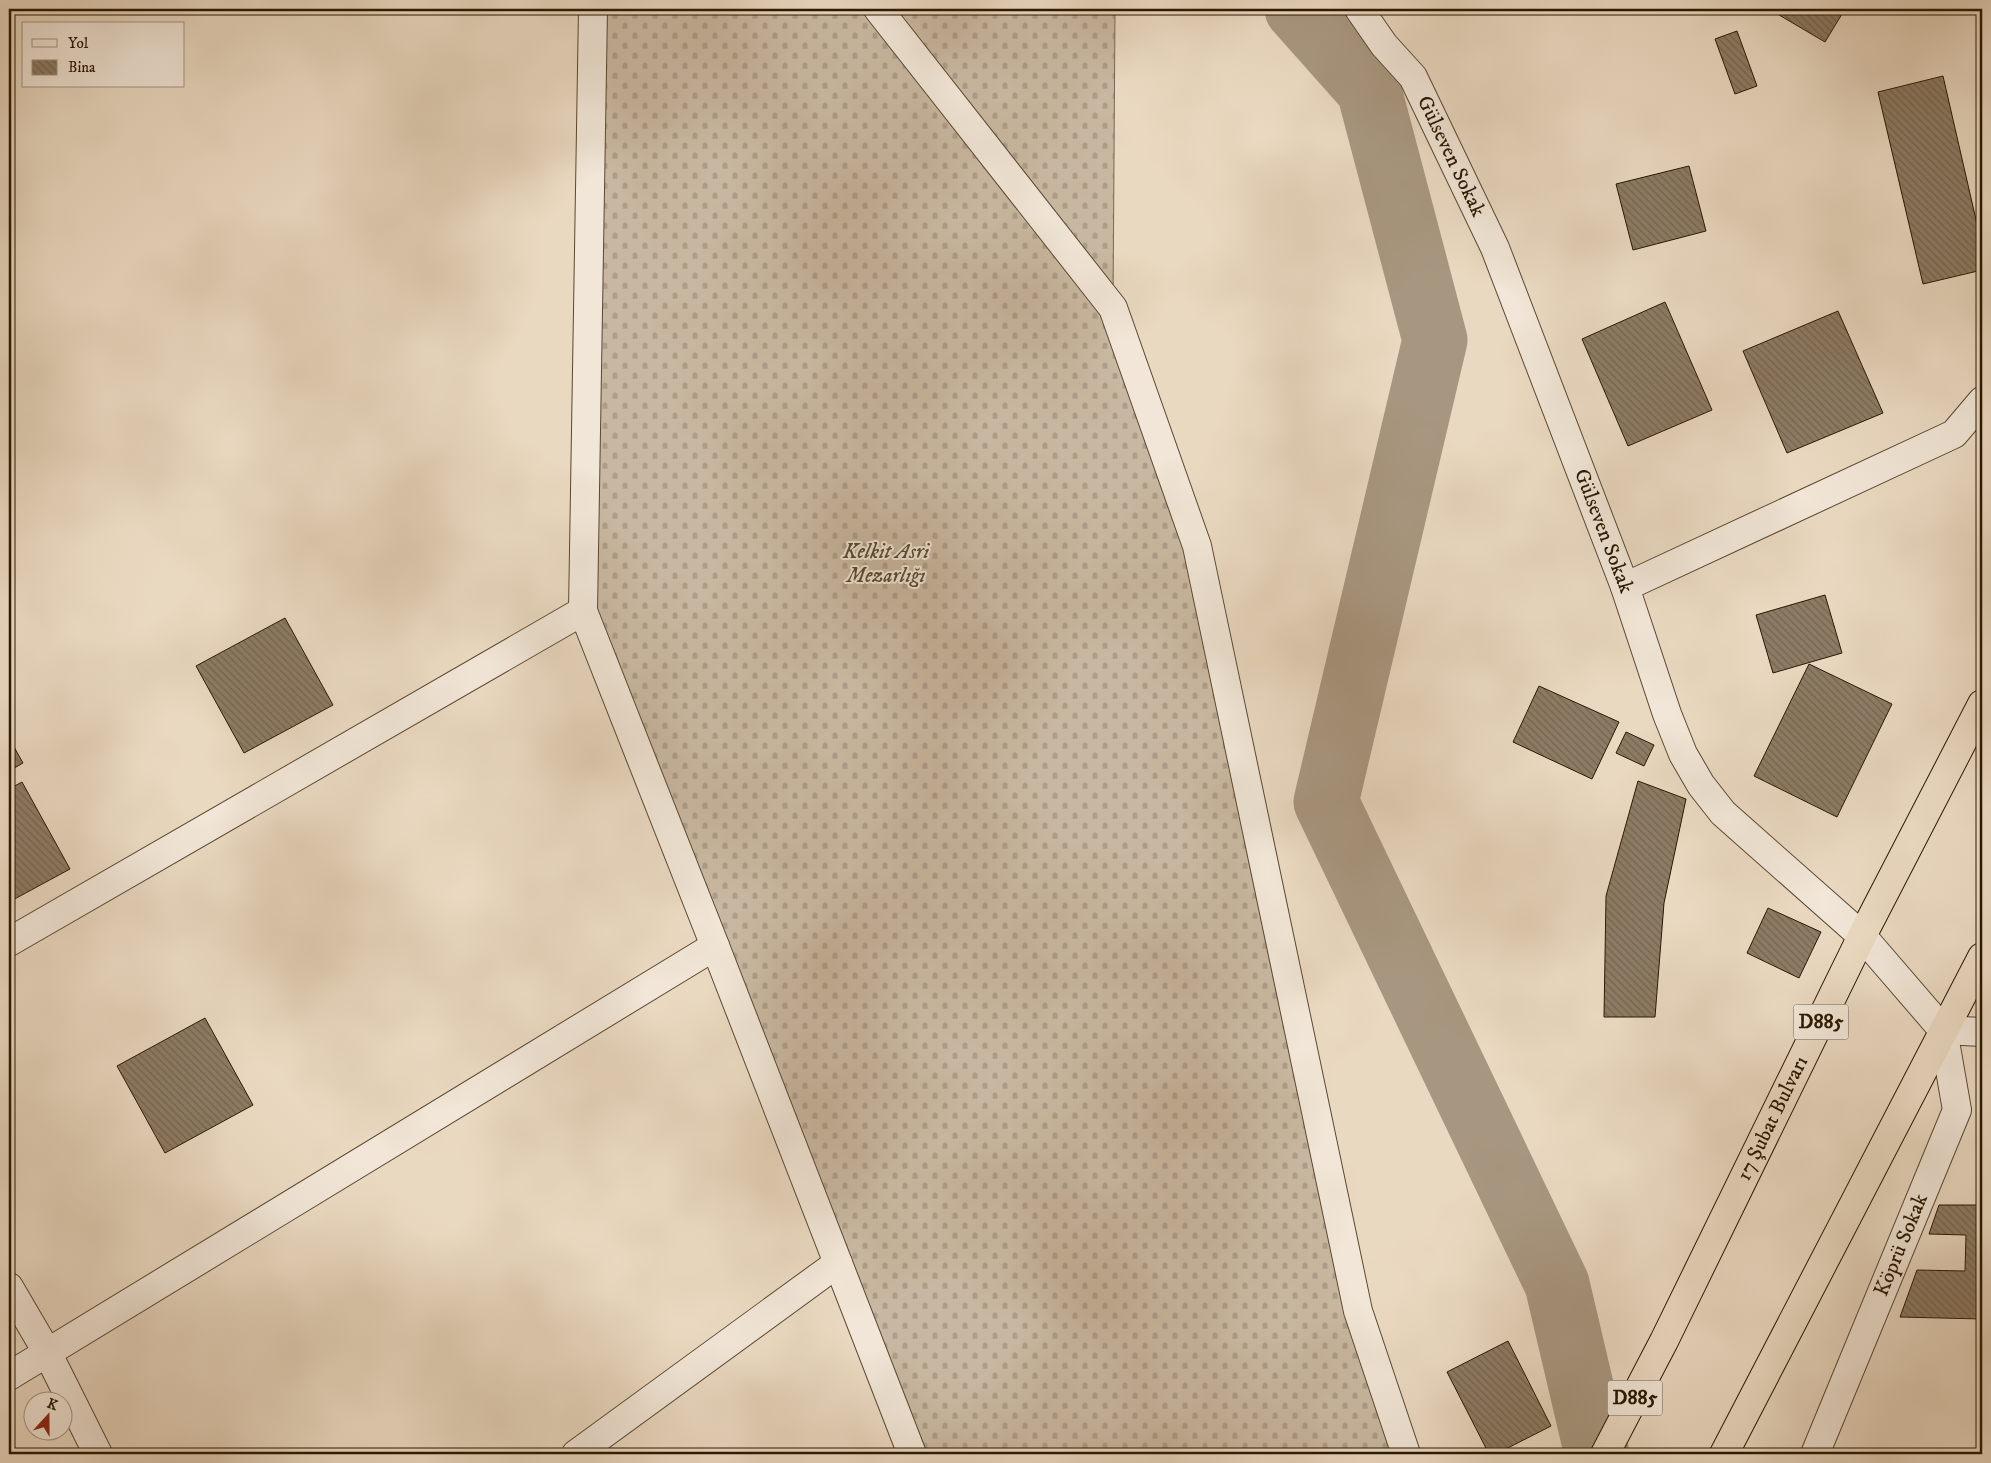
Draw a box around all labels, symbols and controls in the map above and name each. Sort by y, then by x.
legend [22,22,185,88]
text: Yol [68,34,89,53]
text: Bina [68,58,96,77]
street label: Gülseven Sokak [1411,92,1491,222]
street label: Gülseven Sokak [1568,465,1639,597]
park label: Kelkit Asri Mezarlığı [842,539,930,589]
road number: D885 [1794,1004,1848,1040]
street label: 17 Şubat Bulvarı [1731,1052,1814,1185]
street label: Köprü Sokak [1868,1189,1934,1300]
road number: D885 [1608,1380,1662,1416]
north arrow [22,1390,72,1440]
text: K [44,1395,61,1415]

